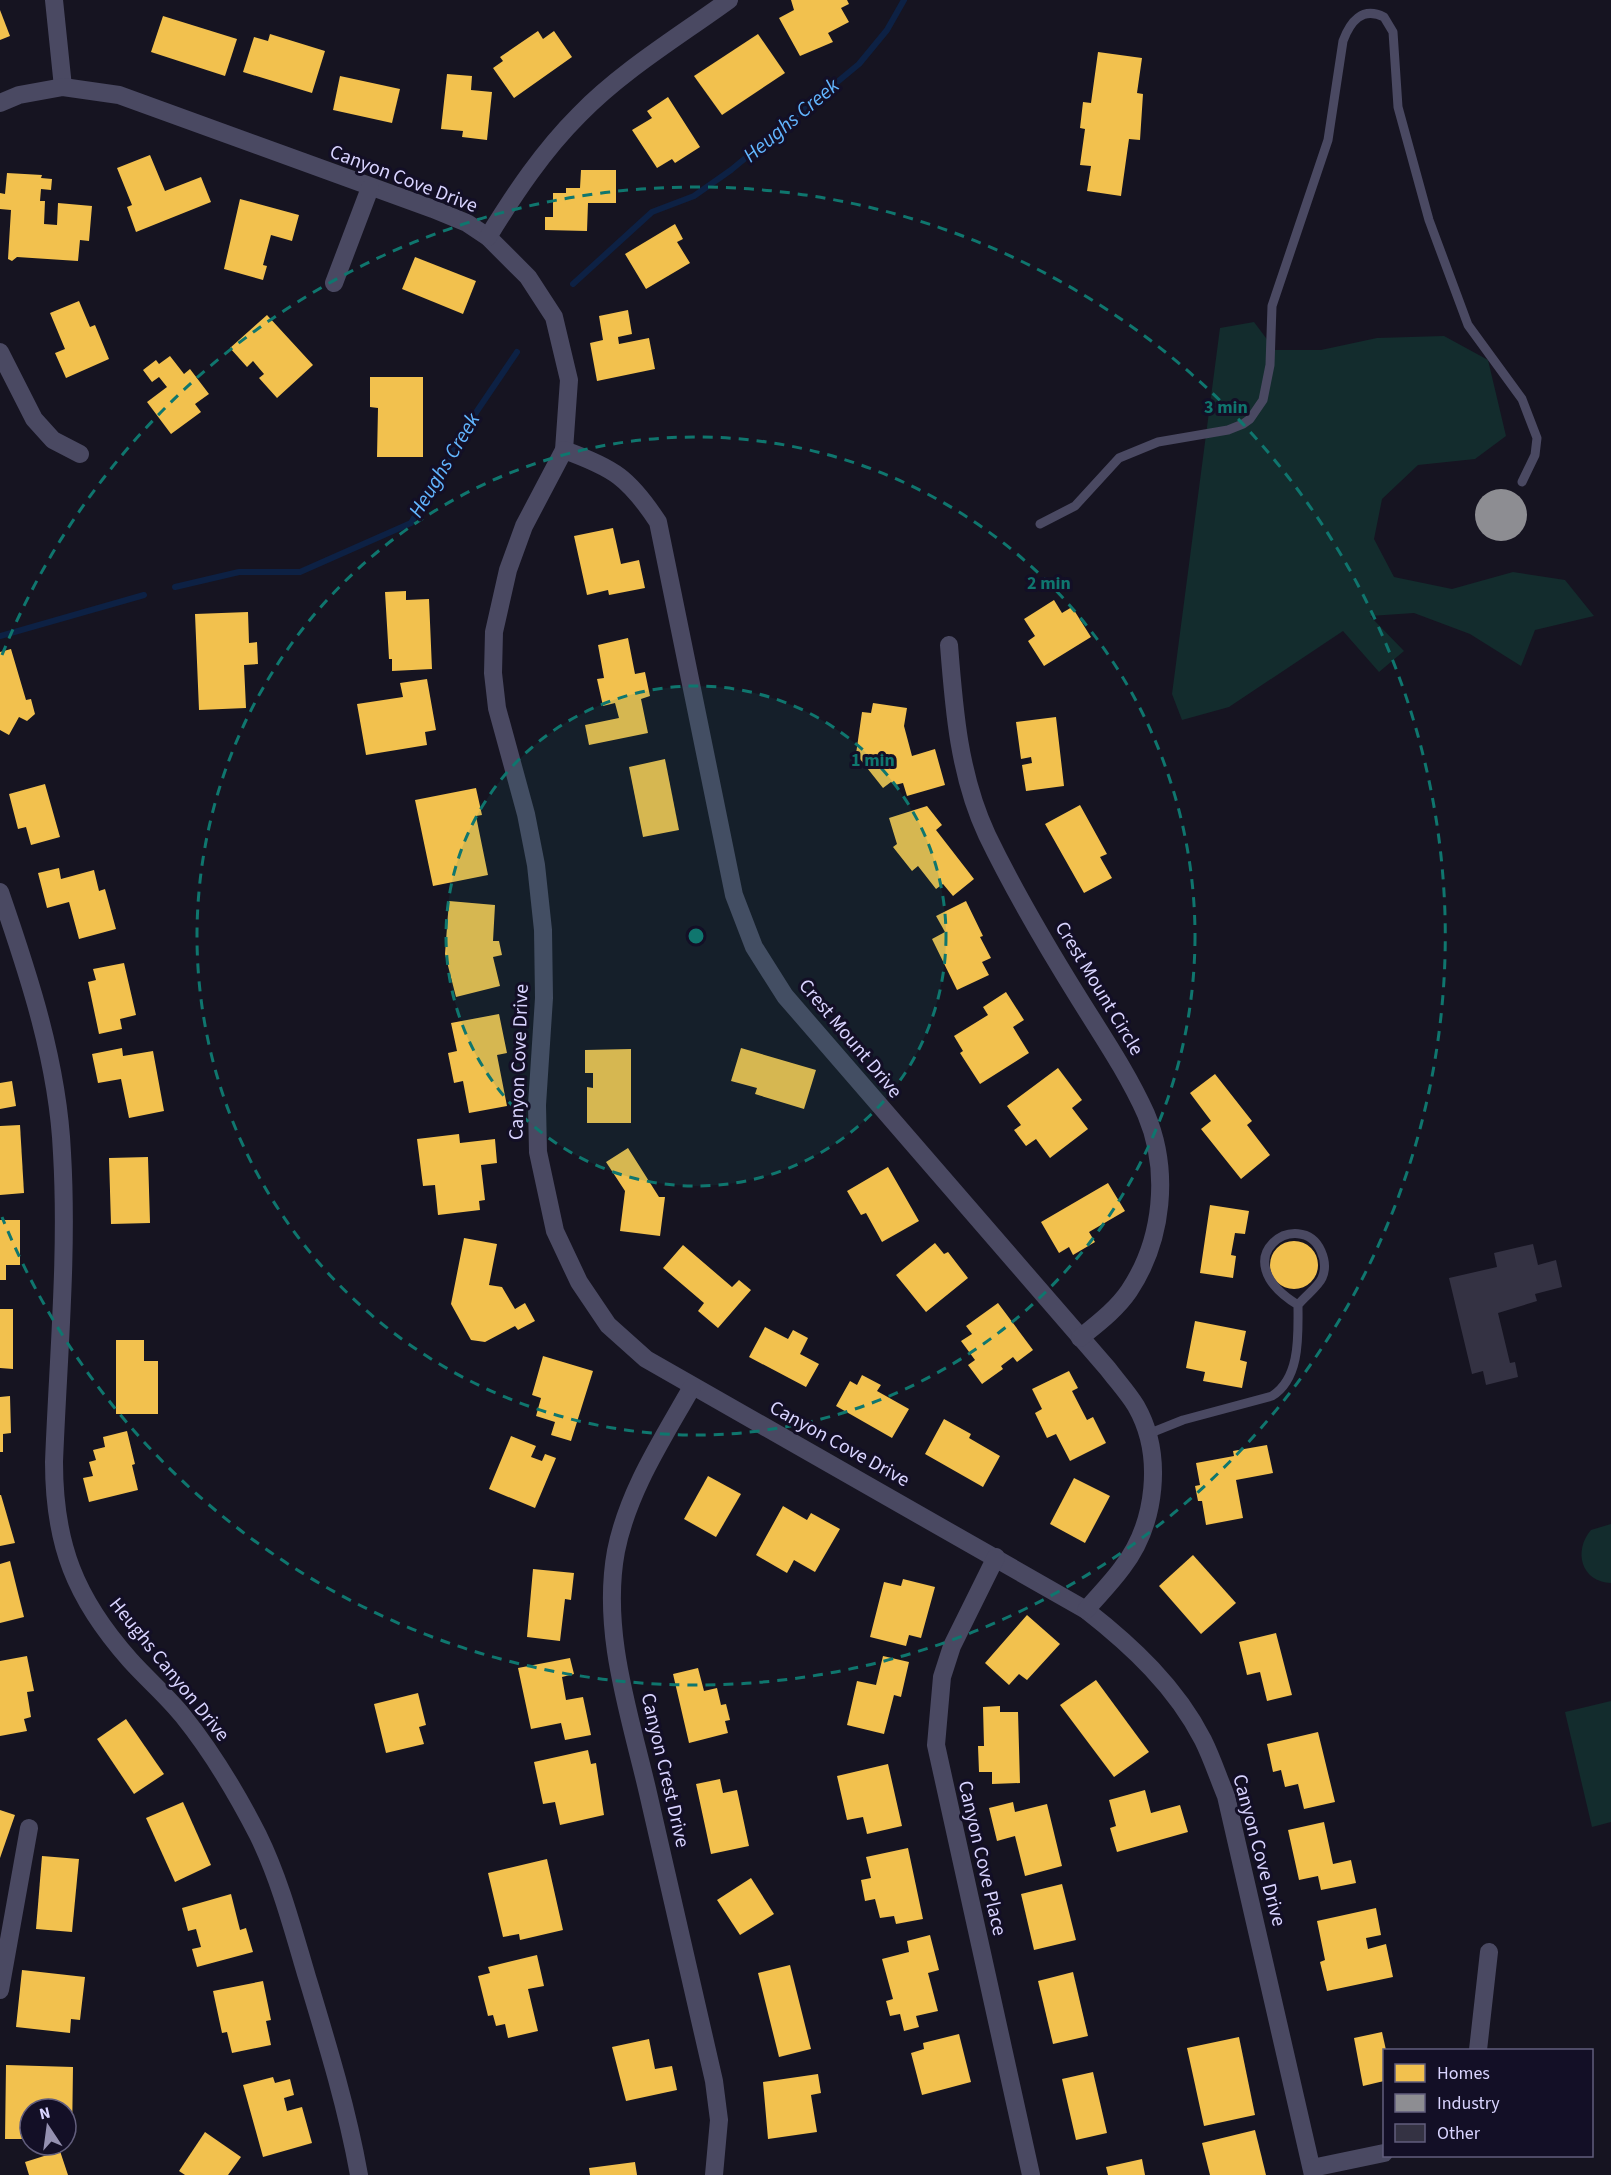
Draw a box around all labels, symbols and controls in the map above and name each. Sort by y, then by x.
water label: Heughs Creek [736,70,846,169]
street label: Canyon Cove Drive [326,138,482,220]
text: 3 min [1204,395,1248,420]
water label: Heughs Creek [401,406,488,523]
text: 2 min [1027,571,1071,596]
text: 1 min [851,748,895,773]
street label: Crest Mount Circle [1048,916,1150,1061]
centre of rings [686,926,706,946]
street label: Crest Mount Drive [792,973,909,1104]
street label: Canyon Cove Drive [502,983,536,1141]
street label: Canyon Cove Drive [764,1394,915,1494]
street label: Heughs Canyon Drive [102,1592,236,1748]
street label: Canyon Crest Drive [634,1690,696,1850]
street label: Canyon Cove Drive [1225,1771,1293,1929]
street label: Canyon Cove Place [951,1778,1013,1938]
legend [1383,2049,1593,2157]
text: Homes [1437,2061,1490,2086]
text: Industry [1437,2091,1500,2116]
north arrow [18,2097,78,2157]
text: N [37,2101,53,2125]
text: Other [1437,2121,1481,2146]

